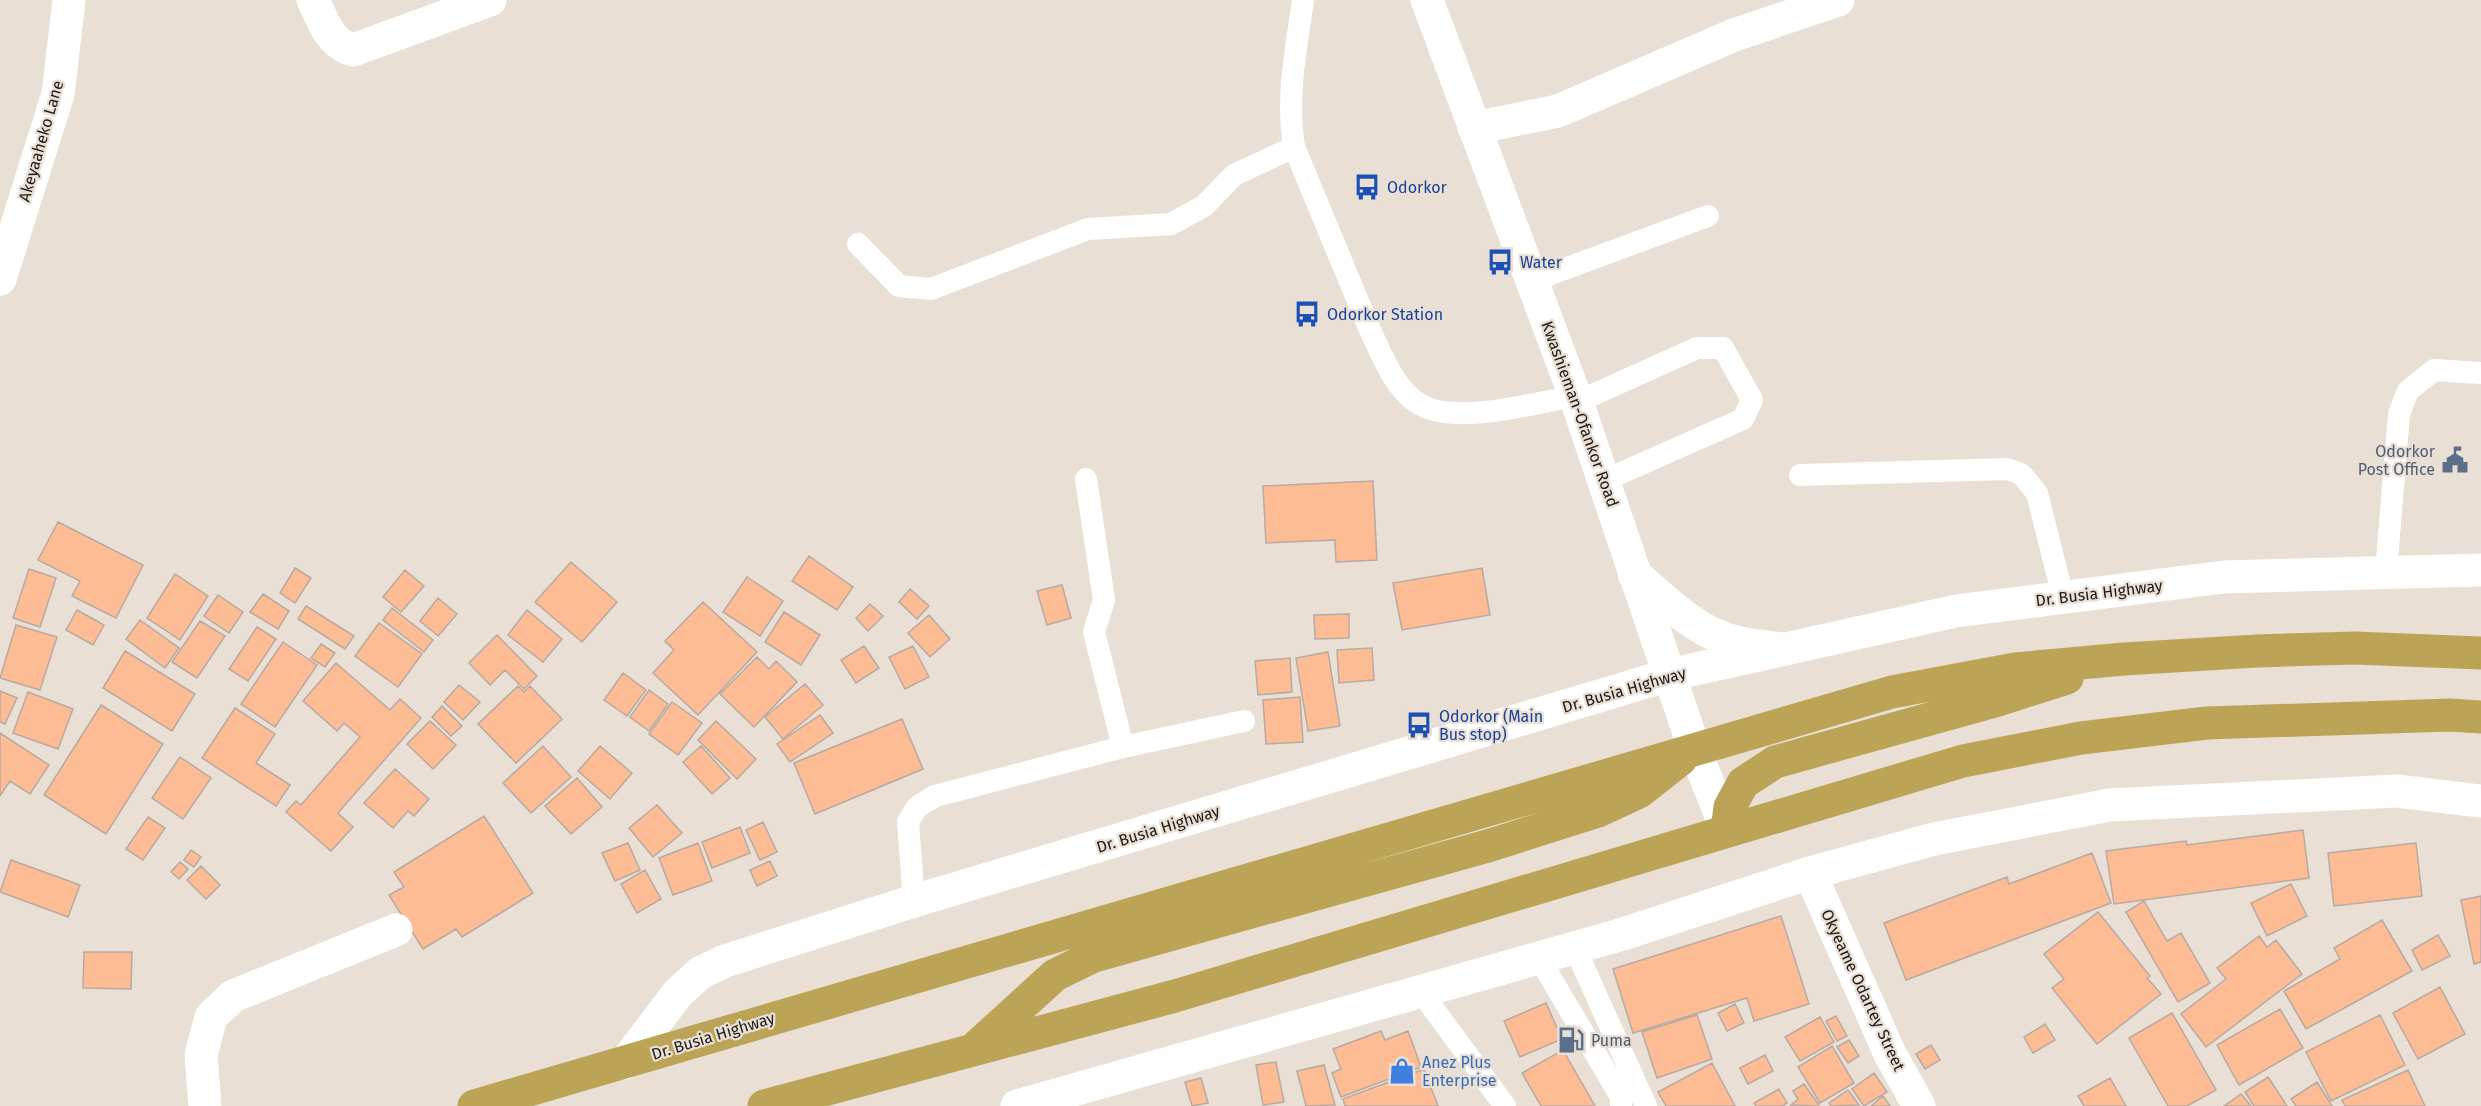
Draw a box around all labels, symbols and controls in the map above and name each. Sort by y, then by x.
street label: Akeyaaheko Lane [15,78,67,204]
bus stop icon: Odorkor [1352,172,1382,202]
place label: Odorkor [1387,178,1448,197]
bus stop icon: Water [1485,247,1515,277]
place label: Water [1520,253,1563,272]
bus stop icon: Odorkor Station [1292,299,1322,329]
place label: Odorkor Station [1327,305,1443,324]
street label: Kwashieman-Ofankor Road [1537,318,1623,510]
place label: Odorkor Post Office [2358,442,2436,479]
public building icon: Odorkor Post Office [2440,445,2470,475]
street label: Dr. Busia Highway [2034,576,2164,610]
street label: Dr. Busia Highway [1560,663,1688,717]
place label: Odorkor (Main Bus stop) [1439,707,1543,744]
bus stop icon: Odorkor (Main Bus stop) [1404,710,1434,740]
street label: Dr. Busia Highway [1094,801,1222,857]
street label: Okyeame Odartey Street [1817,906,1909,1074]
street label: Dr. Busia Highway [649,1008,777,1064]
fuel station icon: Puma [1556,1025,1586,1055]
place label: Puma [1591,1031,1632,1050]
place label: Anez Plus Enterprise [1422,1053,1497,1090]
shop icon: Anez Plus Enterprise [1387,1056,1417,1086]

